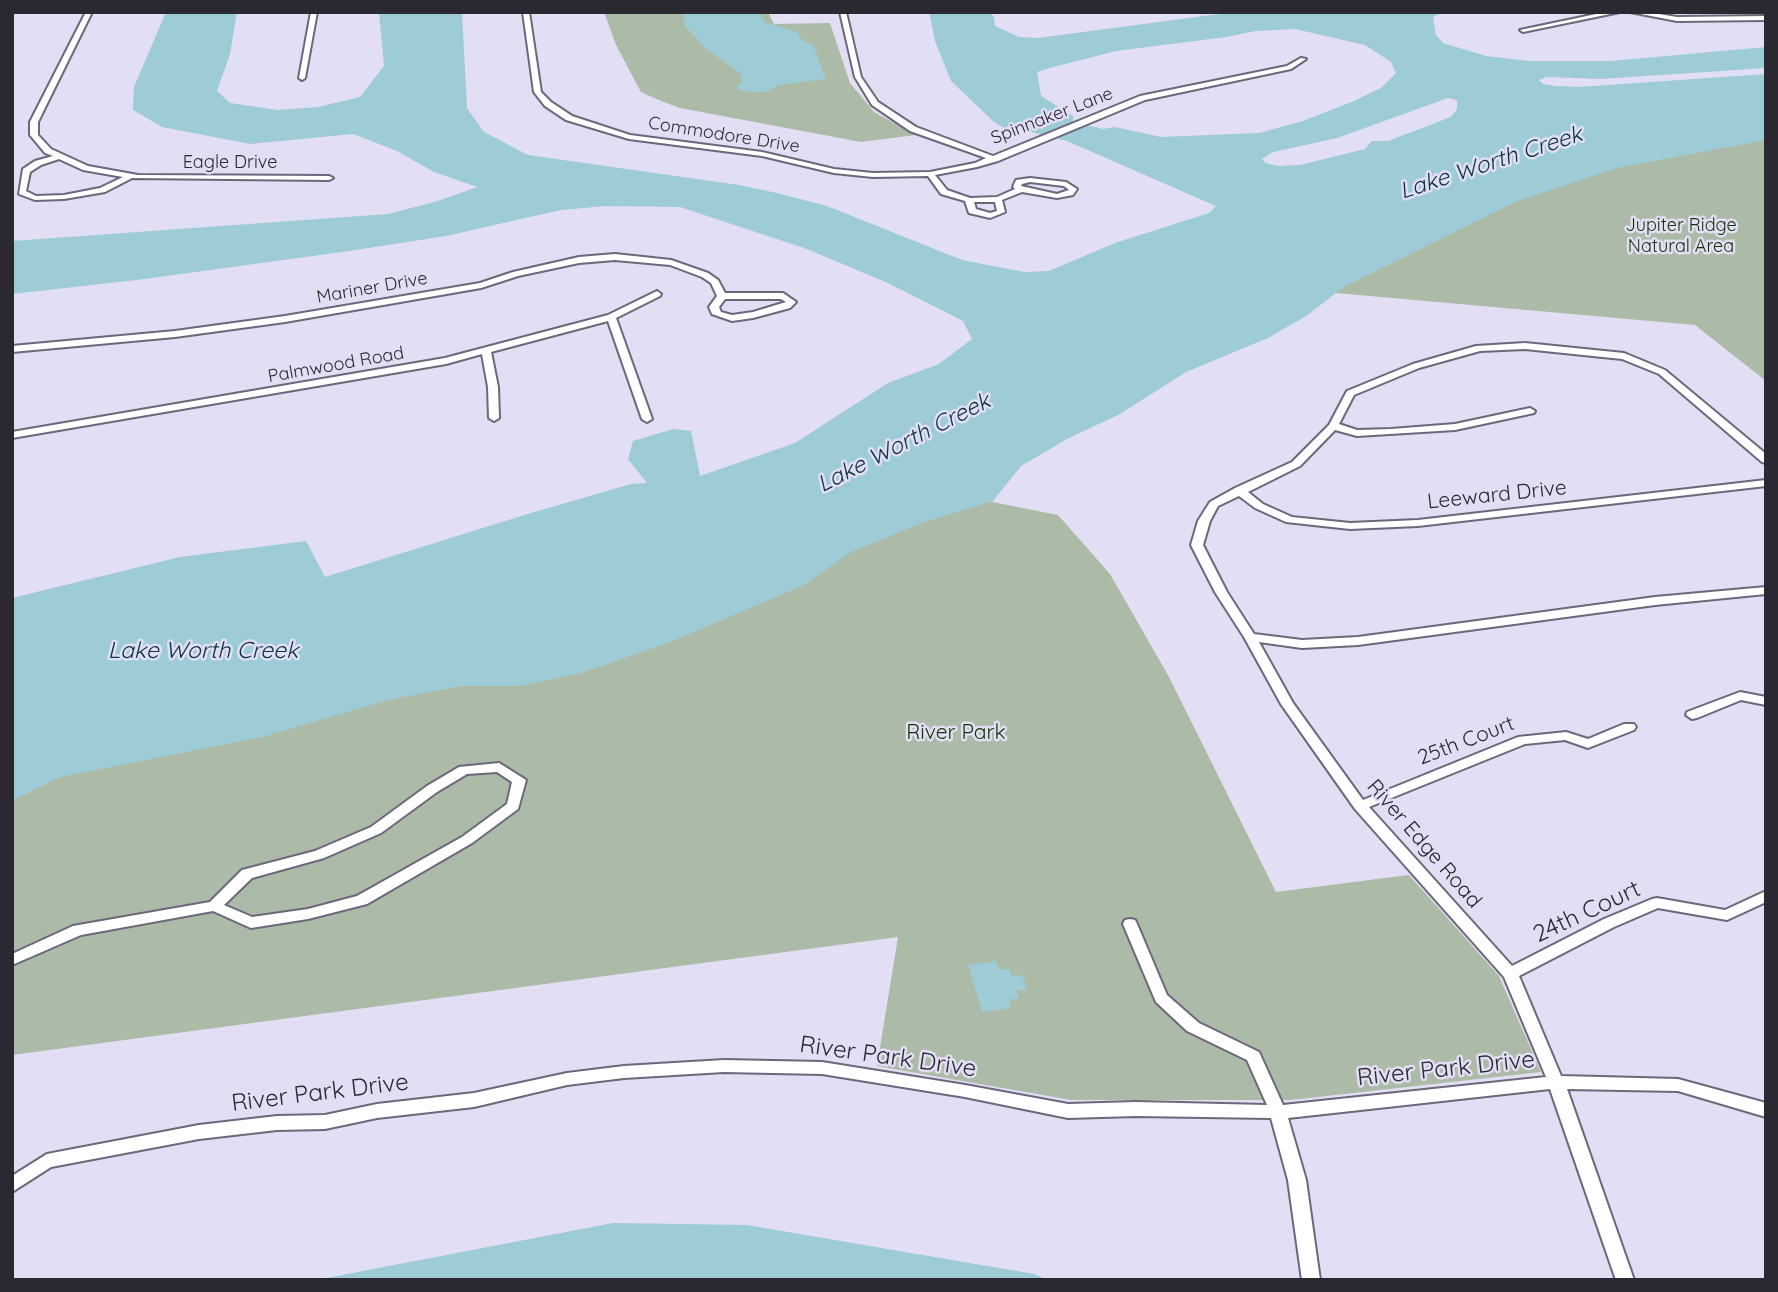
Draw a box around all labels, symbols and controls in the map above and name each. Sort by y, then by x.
street label: Spinnaker Lane [988,83,1116,149]
street label: Commodore Drive [647,112,801,158]
water label: Lake Worth Creek [1396,120,1586,206]
street label: Eagle Drive [183,152,277,174]
park label: Jupiter Ridge Natural Area [1625,215,1737,258]
street label: Mariner Drive [315,268,429,308]
street label: Palmwood Road [266,342,406,388]
water label: Lake Worth Creek [813,387,995,499]
street label: Leeward Drive [1426,475,1568,515]
water label: Lake Worth Creek [108,637,298,665]
street label: 25th Court [1414,711,1518,771]
park label: River Park [906,720,1006,746]
street label: River Edge Road [1361,775,1487,913]
street label: 24th Court [1529,875,1645,949]
street label: River Park Drive [798,1030,978,1084]
street label: River Park Drive [1356,1045,1536,1093]
street label: River Park Drive [230,1068,410,1118]

